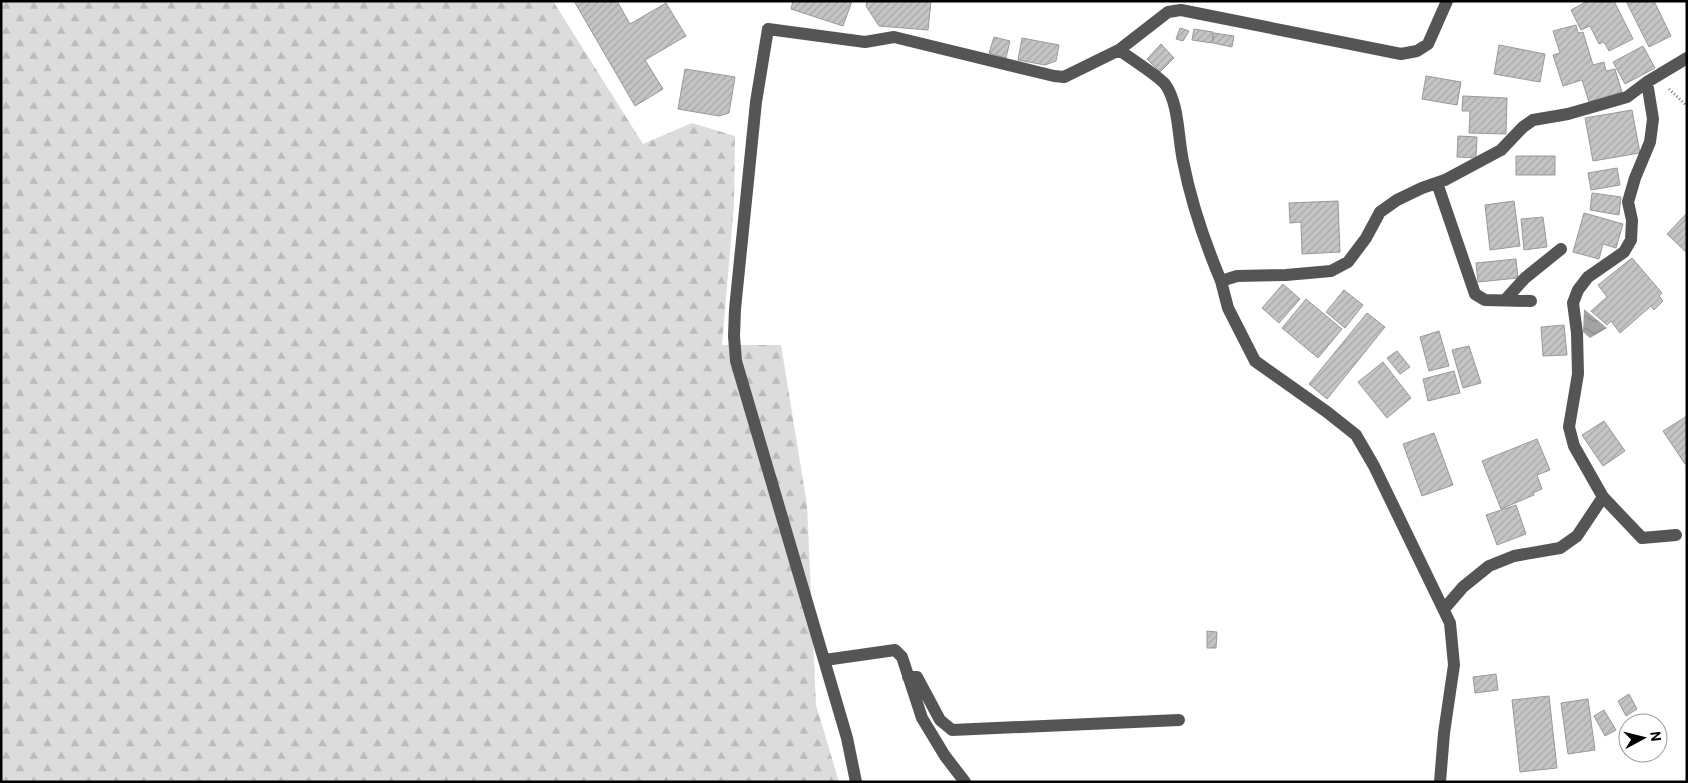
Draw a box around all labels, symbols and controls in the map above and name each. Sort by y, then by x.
north arrow [1618,713,1668,763]
text: N [1647,731,1664,742]

